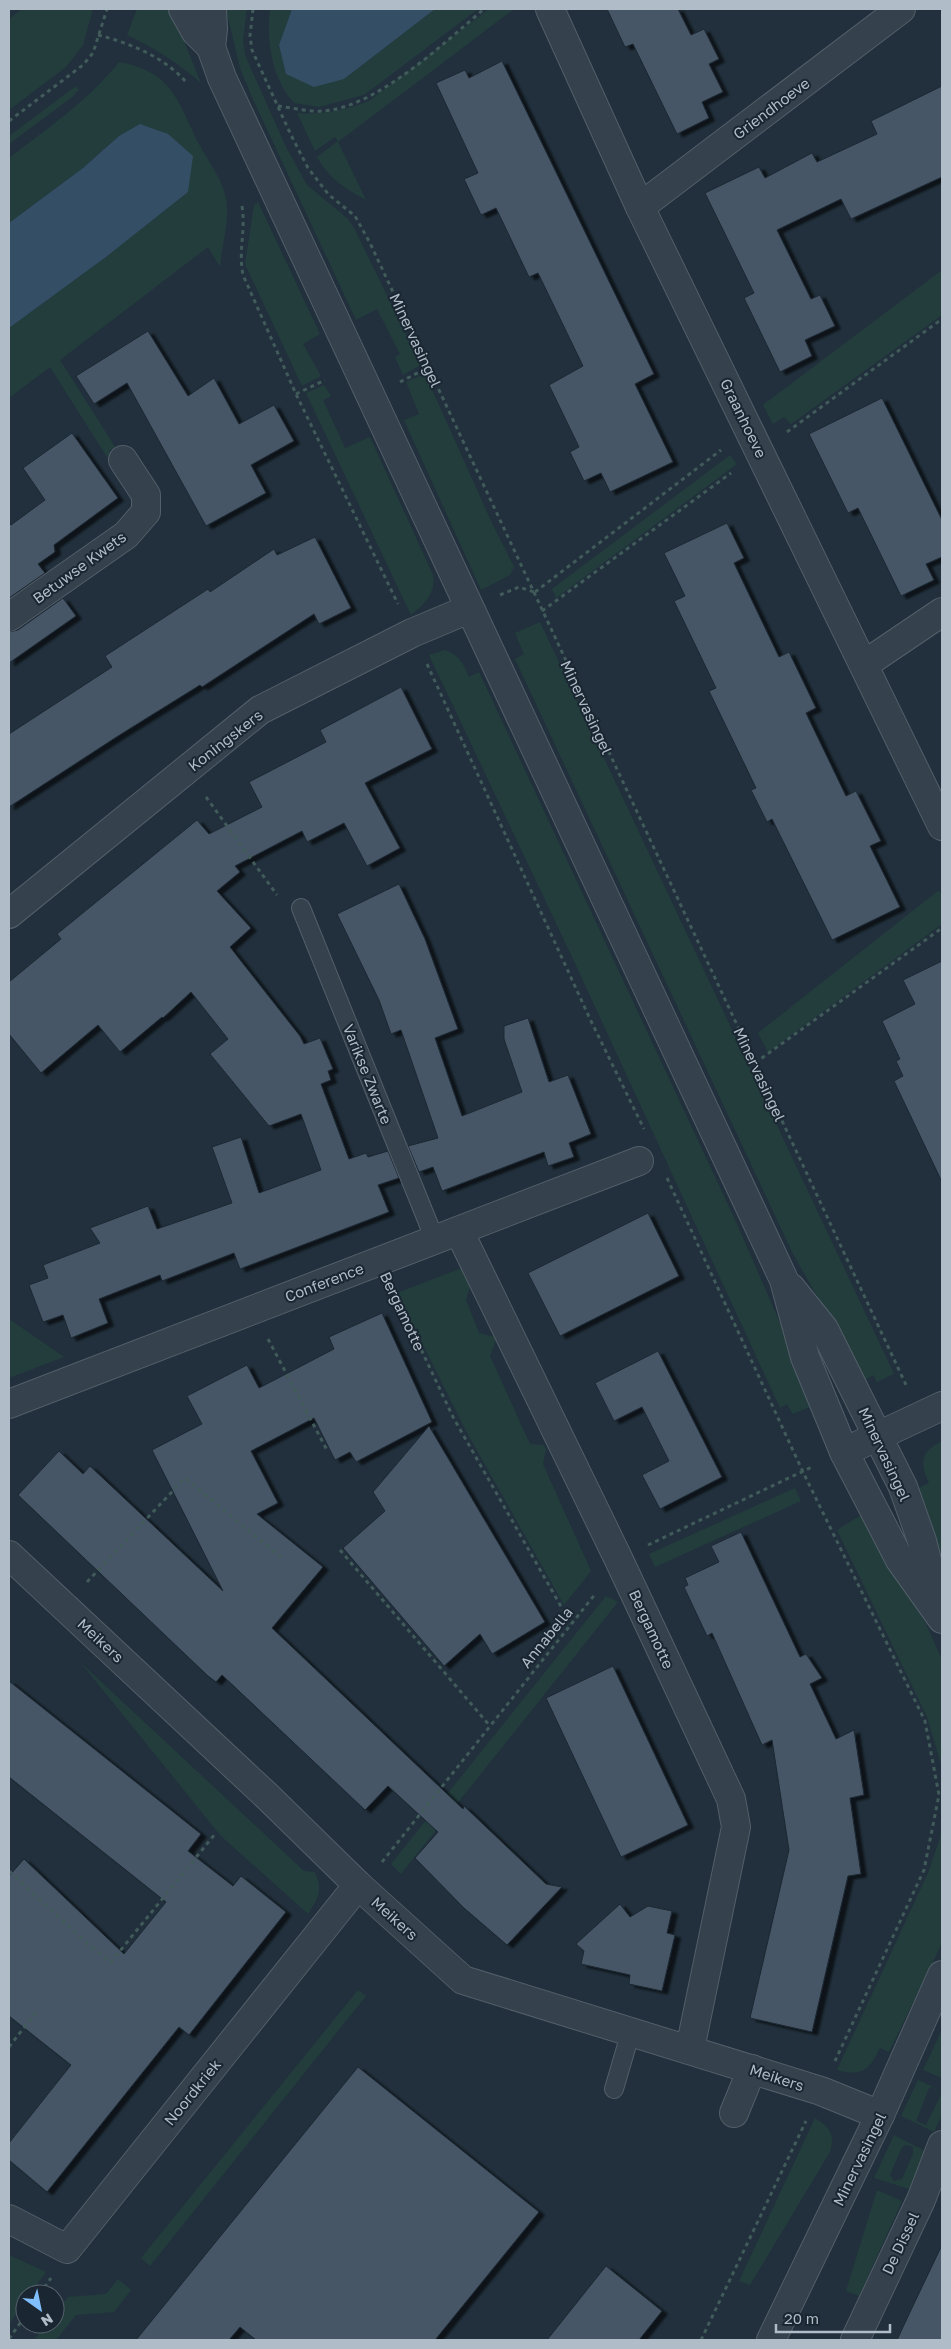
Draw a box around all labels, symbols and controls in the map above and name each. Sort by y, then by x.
street label: Griendhoeve [729,73,813,143]
street label: Minervasingel [386,290,446,390]
street label: Graanhoeve [717,375,771,461]
street label: Betuwse Kwets [29,527,129,607]
street label: Minervasingel [557,657,617,757]
street label: Koningskers [184,705,266,775]
street label: Varikse Zwarte [340,1021,396,1127]
street label: Minervasingel [730,1024,790,1124]
street label: Conference [282,1259,366,1305]
street label: Bergamotte [377,1269,429,1354]
street label: Minervasingel [855,1404,915,1504]
street label: Bergamotte [626,1587,678,1672]
street label: Annabella [516,1603,576,1671]
street label: Meikers [74,1614,128,1666]
street label: Meikers [368,1892,422,1944]
street label: Noordkriek [160,2055,224,2129]
street label: Meikers [747,2060,807,2094]
street label: Minervasingel [829,2109,889,2209]
street label: De Dissel [878,2209,922,2277]
north arrow [15,2284,65,2334]
scale bar [776,2302,890,2334]
text: 20 m [784,2309,819,2327]
text: N [38,2310,56,2330]

